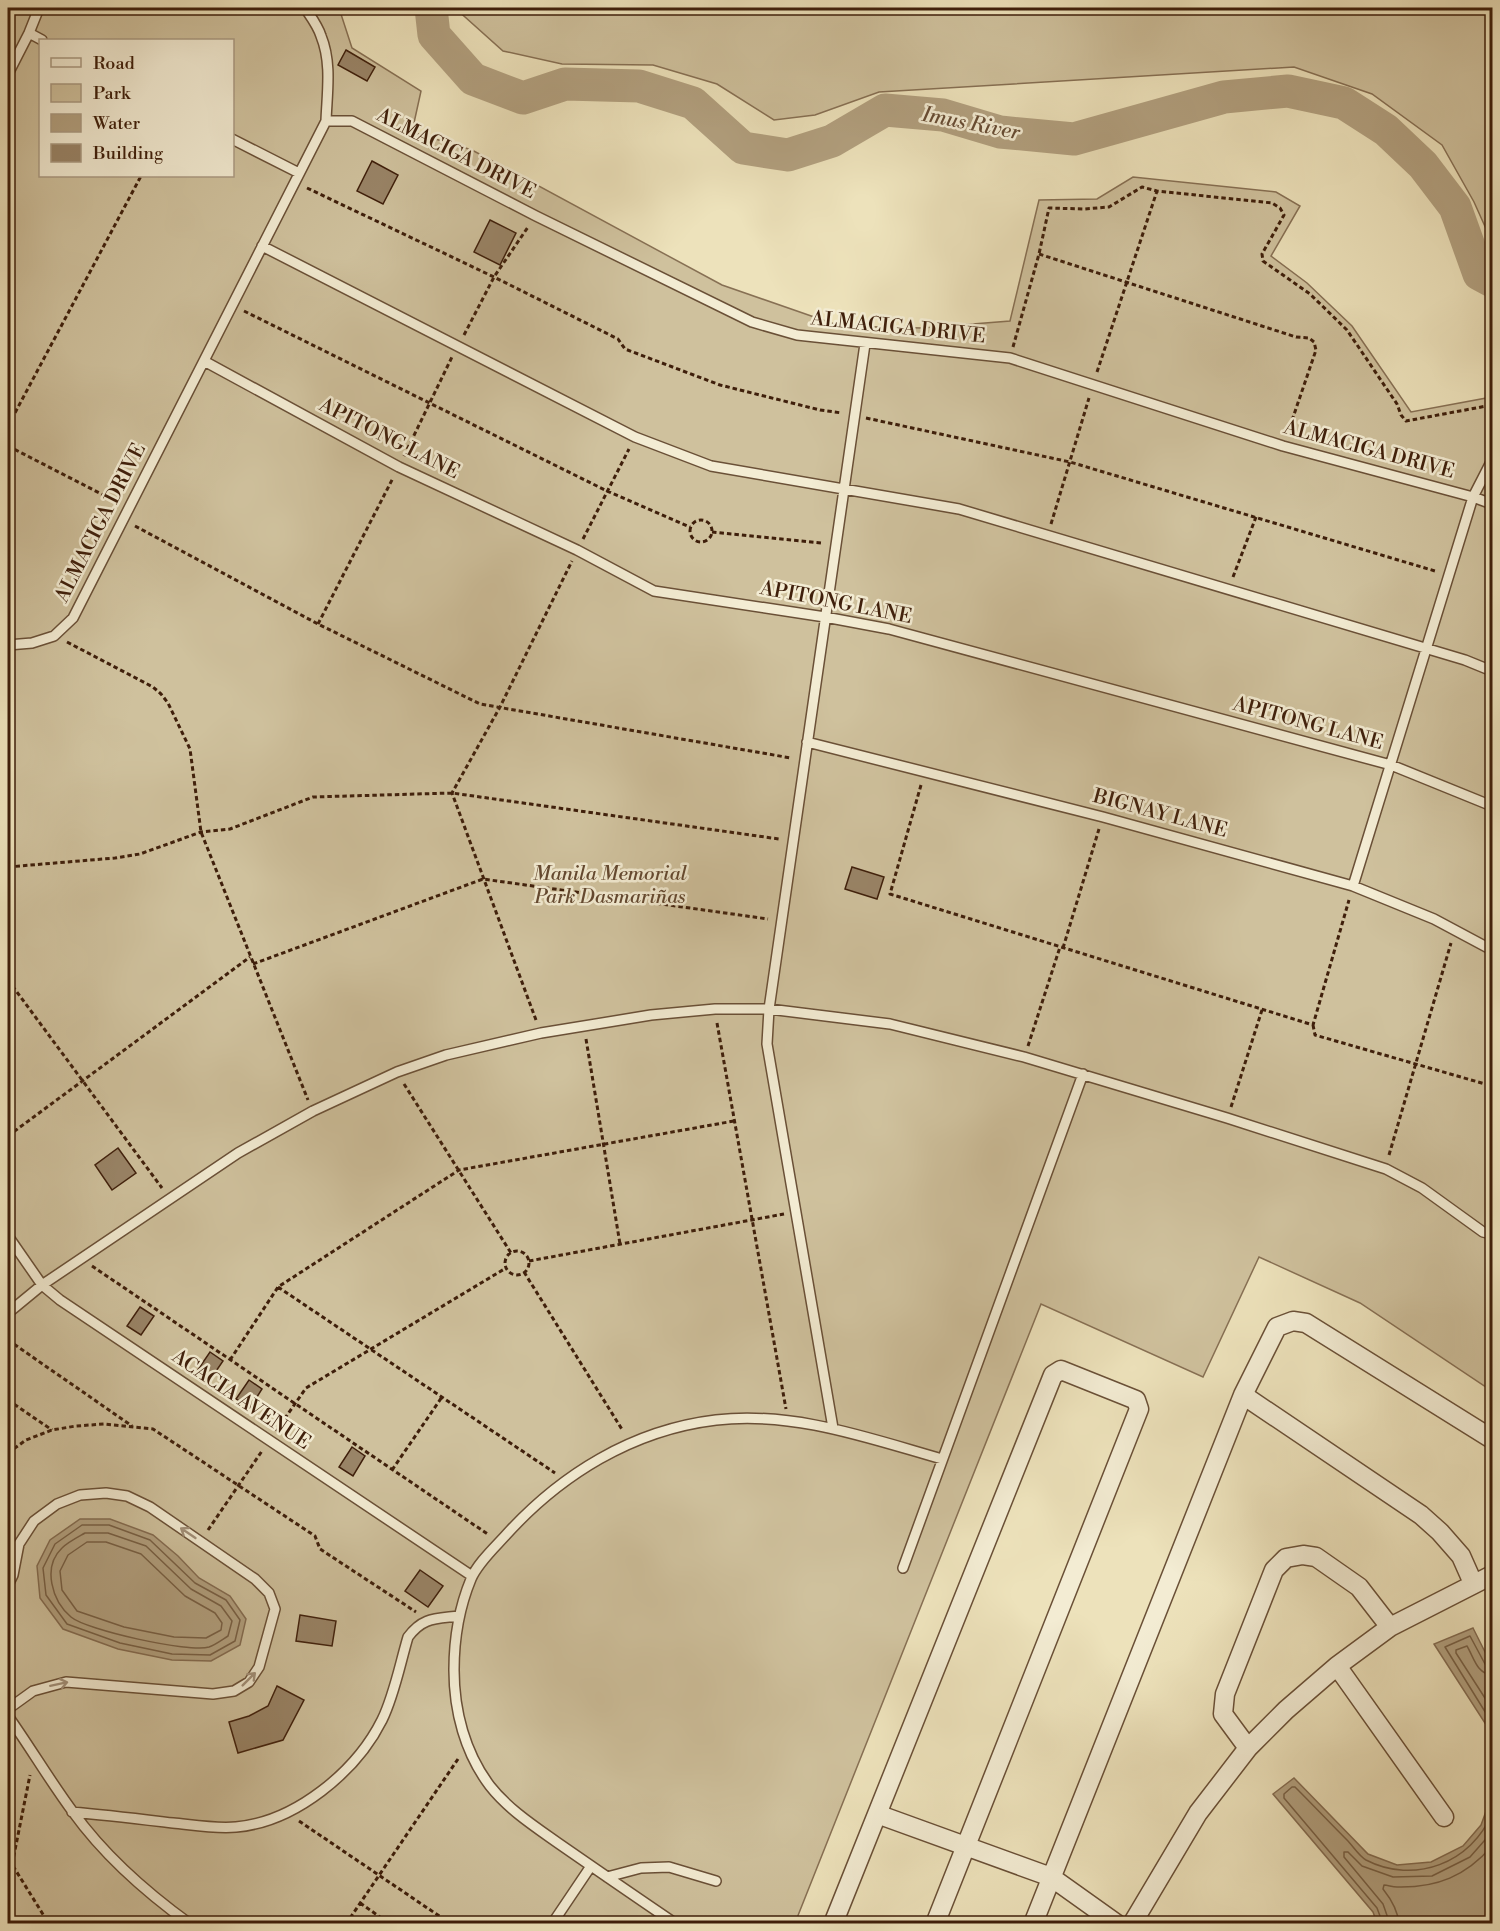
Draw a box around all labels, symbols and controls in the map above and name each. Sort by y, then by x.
legend [39,39,234,177]
text: Road [93,52,136,75]
text: Park [93,82,132,105]
water label: Imus River [919,102,1023,146]
street label: ALMACIGA DRIVE [371,103,540,205]
text: Water [92,112,141,135]
text: Building [92,142,164,165]
street label: ALMACIGA DRIVE [808,306,987,350]
street label: APITONG LANE [314,392,463,485]
street label: ALMACIGA DRIVE [1280,415,1457,485]
street label: ALMACIGA DRIVE [50,439,152,608]
street label: APITONG LANE [757,576,914,630]
street label: APITONG LANE [1229,692,1386,756]
street label: BIGNAY LANE [1089,784,1230,844]
park label: Manila Memorial Park Dasmariñas [533,862,687,910]
street label: ACACIA AVENUE [166,1344,315,1456]
one-way arrow [180,1527,197,1539]
one-way arrow [241,1672,256,1686]
one-way arrow [49,1678,69,1689]

